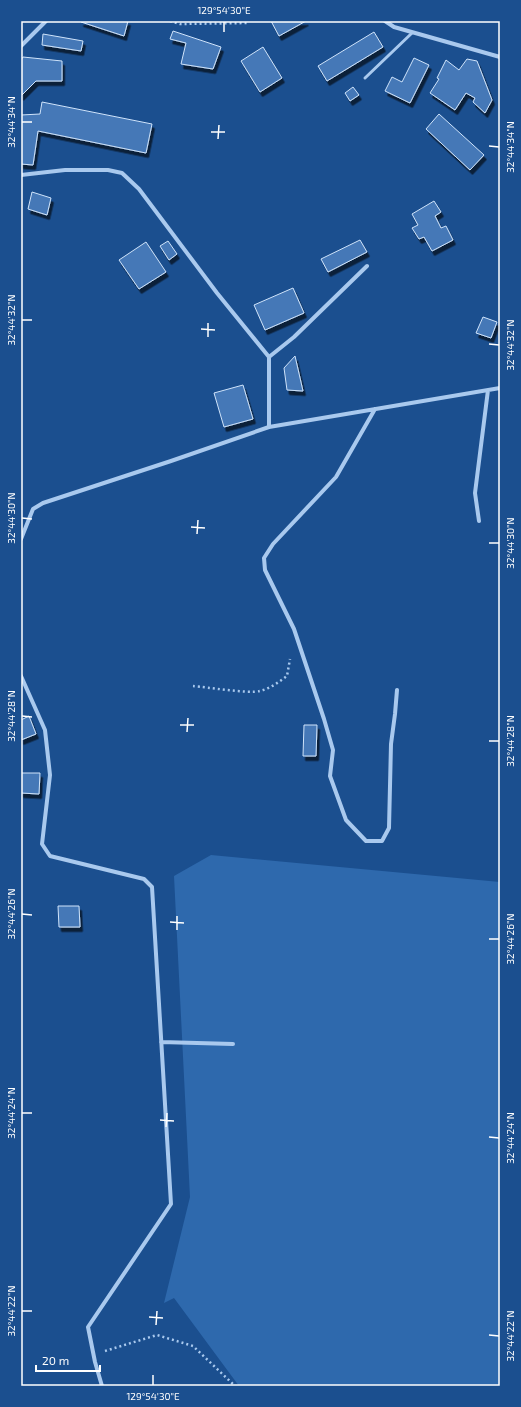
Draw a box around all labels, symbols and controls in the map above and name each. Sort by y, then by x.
text: 129°54'30"E [197,4,251,16]
text: 32°44'34"N [5,96,17,148]
text: 32°44'34"N [504,121,516,173]
text: 32°44'32"N [5,295,17,345]
text: 32°44'32"N [504,320,516,370]
text: 32°44'30"N [5,492,17,544]
text: 32°44'30"N [504,517,516,569]
text: 32°44'28"N [5,690,17,742]
text: 32°44'28"N [504,715,516,767]
text: 32°44'26"N [5,888,17,940]
text: 32°44'26"N [504,913,516,965]
text: 32°44'24"N [5,1087,17,1139]
text: 32°44'24"N [504,1112,516,1164]
text: 32°44'22"N [5,1286,17,1336]
text: 32°44'22"N [504,1311,516,1361]
scale bar [36,1347,100,1373]
text: 20 m [42,1353,69,1367]
text: 129°54'30"E [126,1390,180,1402]

